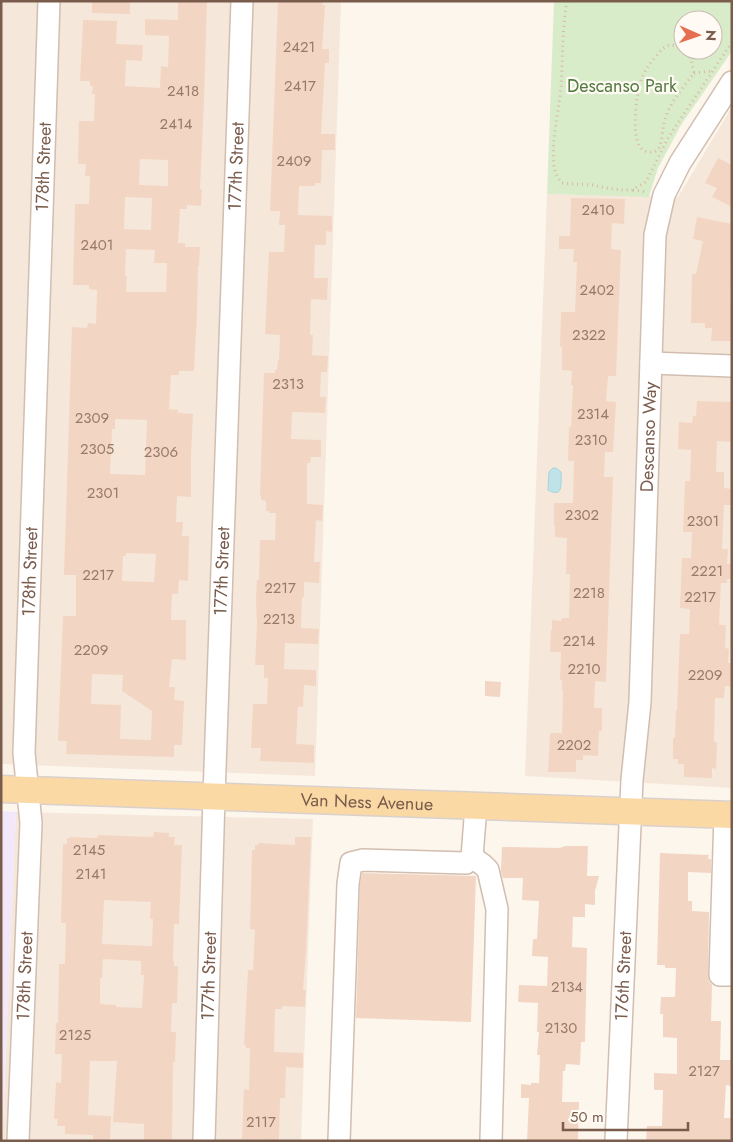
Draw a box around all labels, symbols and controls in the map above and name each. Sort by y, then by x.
north arrow [673,10,723,60]
text: N [701,30,721,41]
house number: 2421 [283,36,315,58]
park label: Descanso Park [567,73,677,99]
house number: 2417 [284,75,316,97]
house number: 2418 [167,80,199,102]
house number: 2414 [160,113,193,135]
street label: 178th Street [29,121,58,212]
street label: 177th Street [222,121,251,212]
house number: 2409 [277,150,311,172]
house number: 2410 [581,199,615,221]
house number: 2401 [80,234,114,256]
house number: 2402 [580,279,614,301]
house number: 2322 [572,324,606,346]
house number: 2313 [272,373,304,395]
street label: Descanso Way [634,381,663,493]
house number: 2314 [577,403,609,425]
house number: 2309 [75,407,109,429]
house number: 2310 [575,429,607,451]
house number: 2305 [80,438,114,460]
house number: 2306 [144,441,178,463]
house number: 2301 [87,482,119,504]
house number: 2302 [565,504,599,526]
house number: 2301 [687,510,719,532]
street label: 178th Street [16,526,45,617]
street label: 177th Street [207,526,237,616]
house number: 2221 [691,560,723,582]
house number: 2217 [82,564,114,586]
house number: 2217 [264,577,296,599]
house number: 2218 [573,582,605,604]
house number: 2217 [684,586,716,608]
house number: 2213 [263,608,295,630]
house number: 2214 [563,630,596,652]
house number: 2209 [74,639,108,661]
house number: 2210 [568,658,600,680]
house number: 2209 [688,664,722,686]
house number: 2202 [557,734,591,756]
street label: Van Ness Avenue [300,787,434,817]
house number: 2145 [73,839,105,861]
house number: 2141 [76,863,106,885]
street label: 178th Street [10,930,40,1021]
street label: 177th Street [194,930,223,1021]
street label: 176th Street [608,930,638,1022]
house number: 2134 [551,976,583,998]
house number: 2130 [545,1017,577,1039]
house number: 2125 [59,1024,91,1046]
house number: 2127 [688,1060,720,1082]
scale bar [563,1100,688,1132]
text: 50 m [570,1106,604,1128]
house number: 2117 [246,1111,276,1133]

